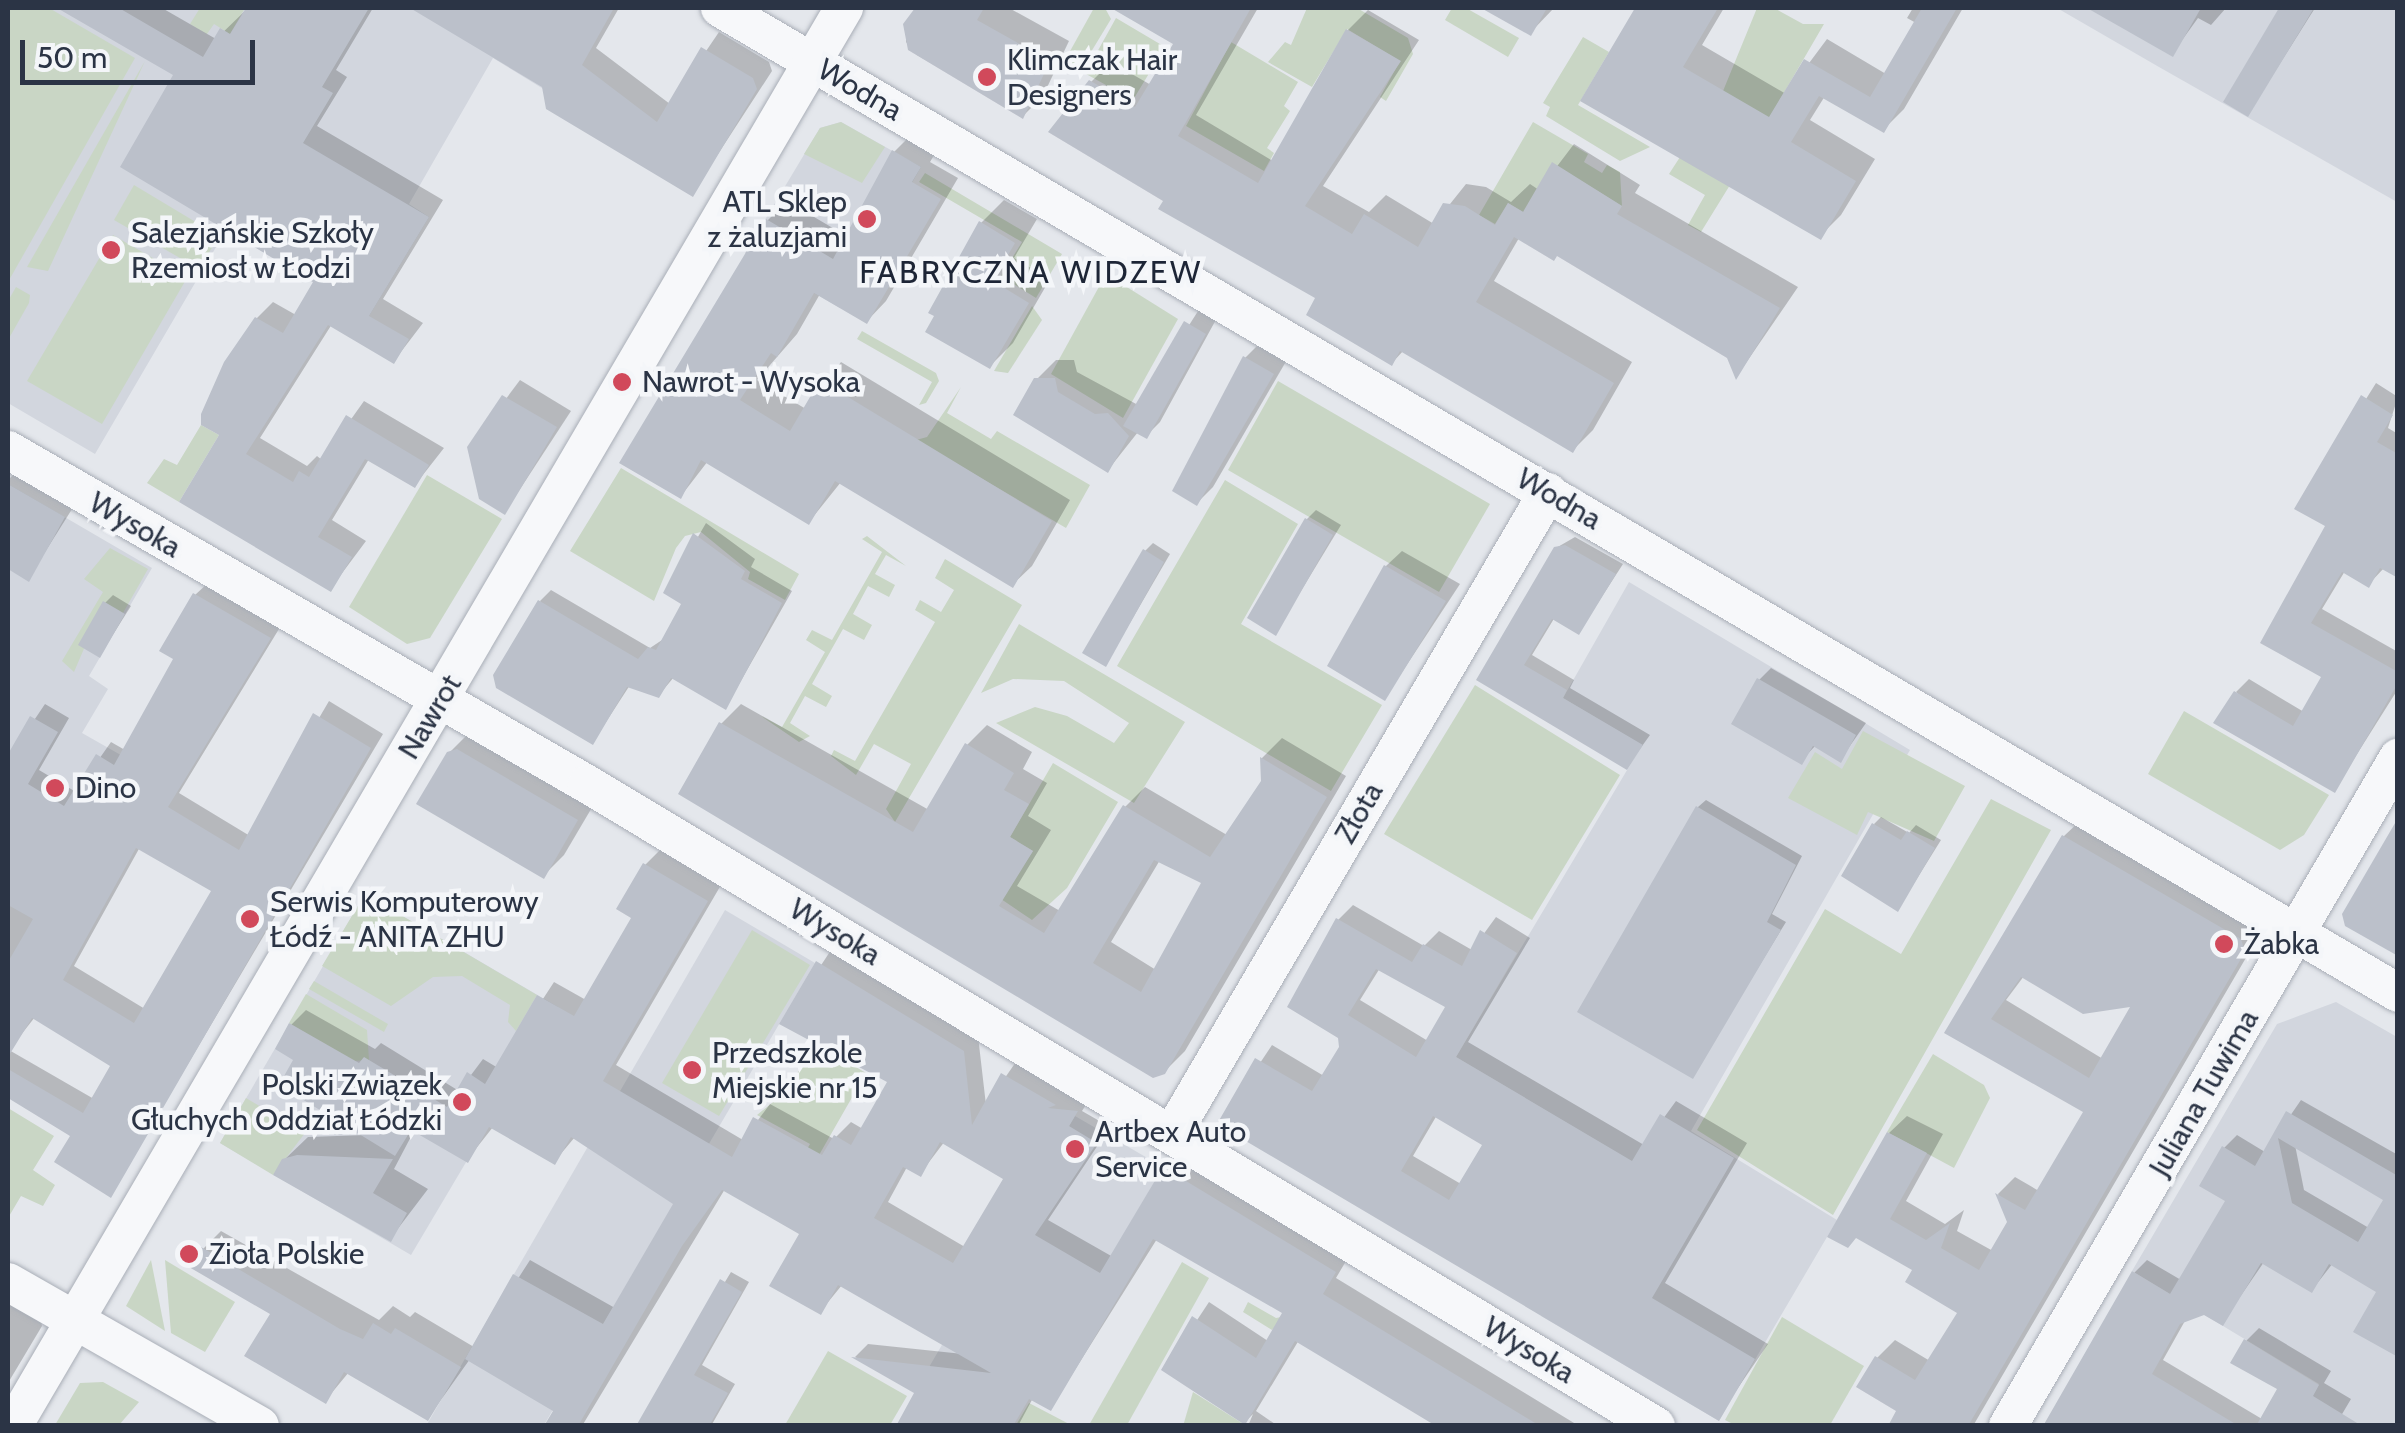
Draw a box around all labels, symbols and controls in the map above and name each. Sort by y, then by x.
scale bar [25,20,260,82]
text: 50 m [37,39,107,76]
place label: Klimczak Hair Designers [1007,42,1177,112]
street label: Wodna [811,52,909,128]
marker: Klimczak Hair Designers [976,66,998,88]
place label: ATL Sklep z żaluzjami [707,184,847,254]
marker: ATL Sklep z żaluzjami [856,208,878,230]
place label: Salezjańskie Szkoły Rzemiosł w Łodzi [131,215,374,286]
marker: Salezjańskie Szkoły Rzemiosł w Łodzi [100,239,122,261]
district label: FABRYCZNA WIDZEW [859,253,1203,291]
place label: Nawrot - Wysoka [642,364,860,400]
marker: Nawrot - Wysoka [611,371,633,393]
street label: Wodna [1510,461,1608,537]
street label: Wysoka [83,484,187,566]
street label: Nawrot [391,668,469,766]
place label: Dino [75,770,136,806]
street label: Złota [1327,776,1391,850]
marker: Dino [44,777,66,799]
place label: Serwis Komputerowy Łódź - ANITA ZHU [270,884,539,954]
street label: Wysoka [783,891,887,973]
marker: Serwis Komputerowy Łódź - ANITA ZHU [239,908,261,930]
place label: Żabka [2244,926,2319,962]
marker: Żabka [2213,933,2235,955]
street label: Juliana Tuwima [2142,1003,2266,1183]
place label: Przedszkole Miejskie nr 15 [712,1035,877,1106]
marker: Przedszkole Miejskie nr 15 [681,1059,703,1081]
place label: Polski Związek Głuchych Oddział Łódzki [131,1067,442,1138]
marker: Polski Związek Głuchych Oddział Łódzki [451,1091,473,1113]
place label: Artbex Auto Service [1095,1114,1246,1184]
marker: Artbex Auto Service [1064,1138,1086,1160]
place label: Zioła Polskie [209,1236,364,1272]
marker: Zioła Polskie [178,1243,200,1265]
street label: Wysoka [1477,1309,1581,1391]

